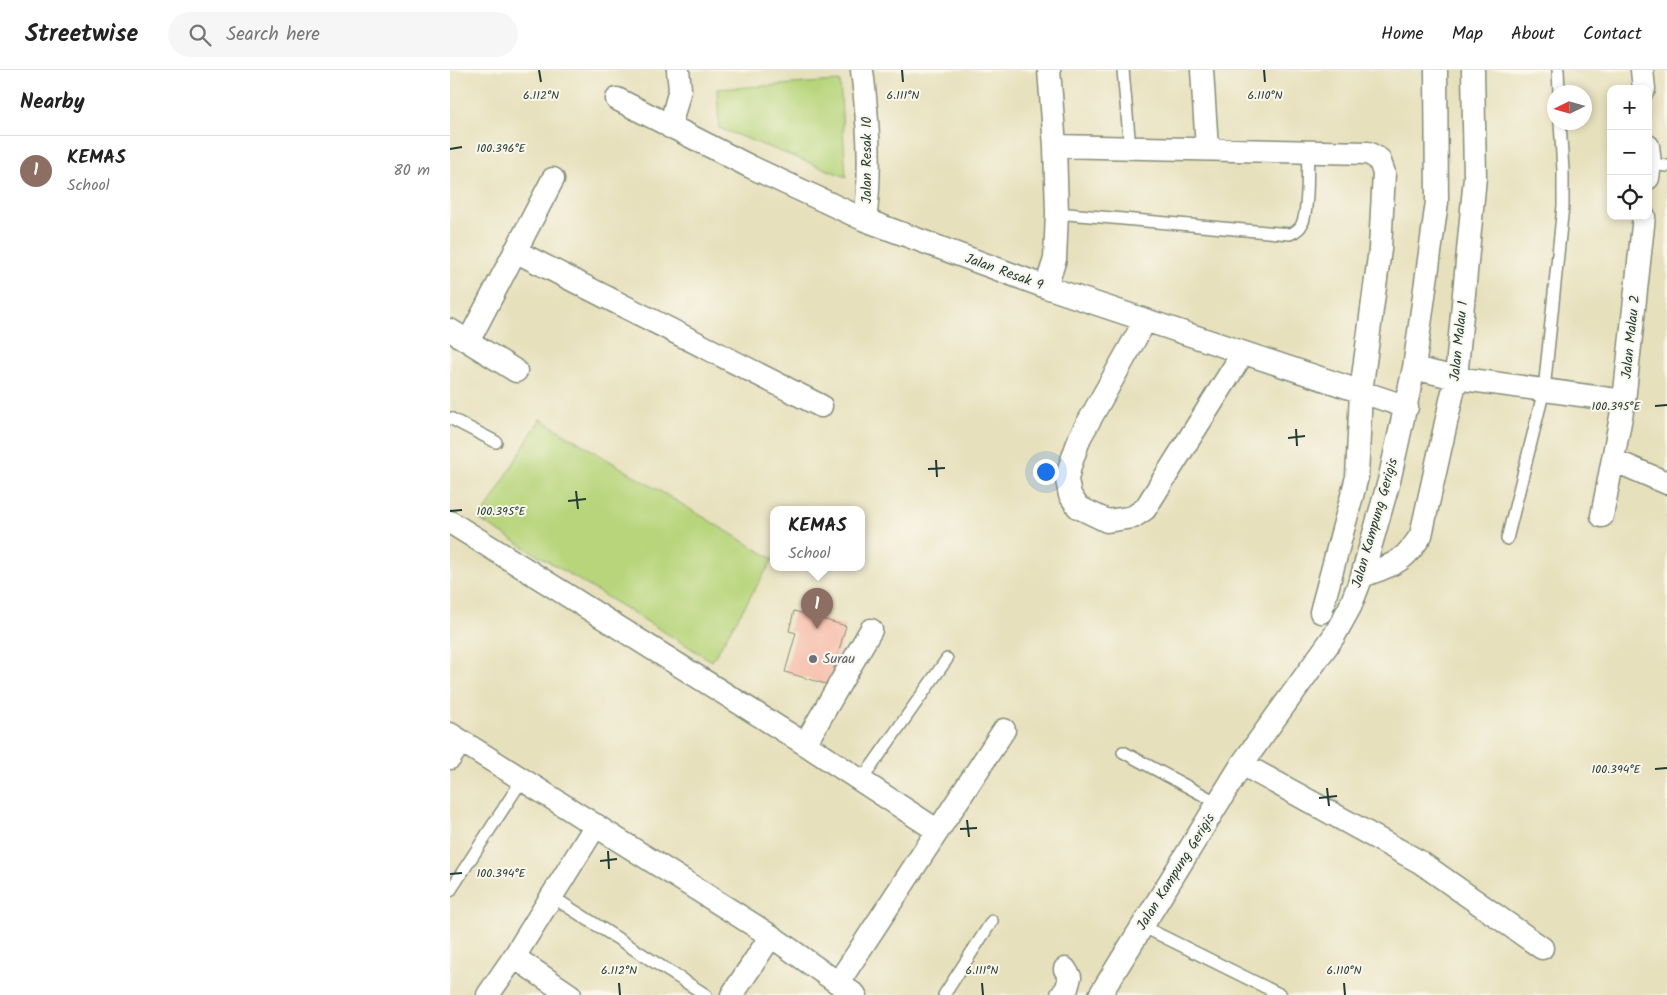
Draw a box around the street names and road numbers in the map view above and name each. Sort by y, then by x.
street label: Jalan Resak 10 [856,117,878,203]
street label: Jalan Resak 9 [962,248,1047,296]
street label: Jalan Malau 2 [1616,294,1646,380]
street label: Jalan Malau 1 [1444,300,1474,382]
street label: Jalan Kampung Gerigis [1346,455,1404,590]
street label: Jalan Kampung Gerigis [1131,809,1221,935]

